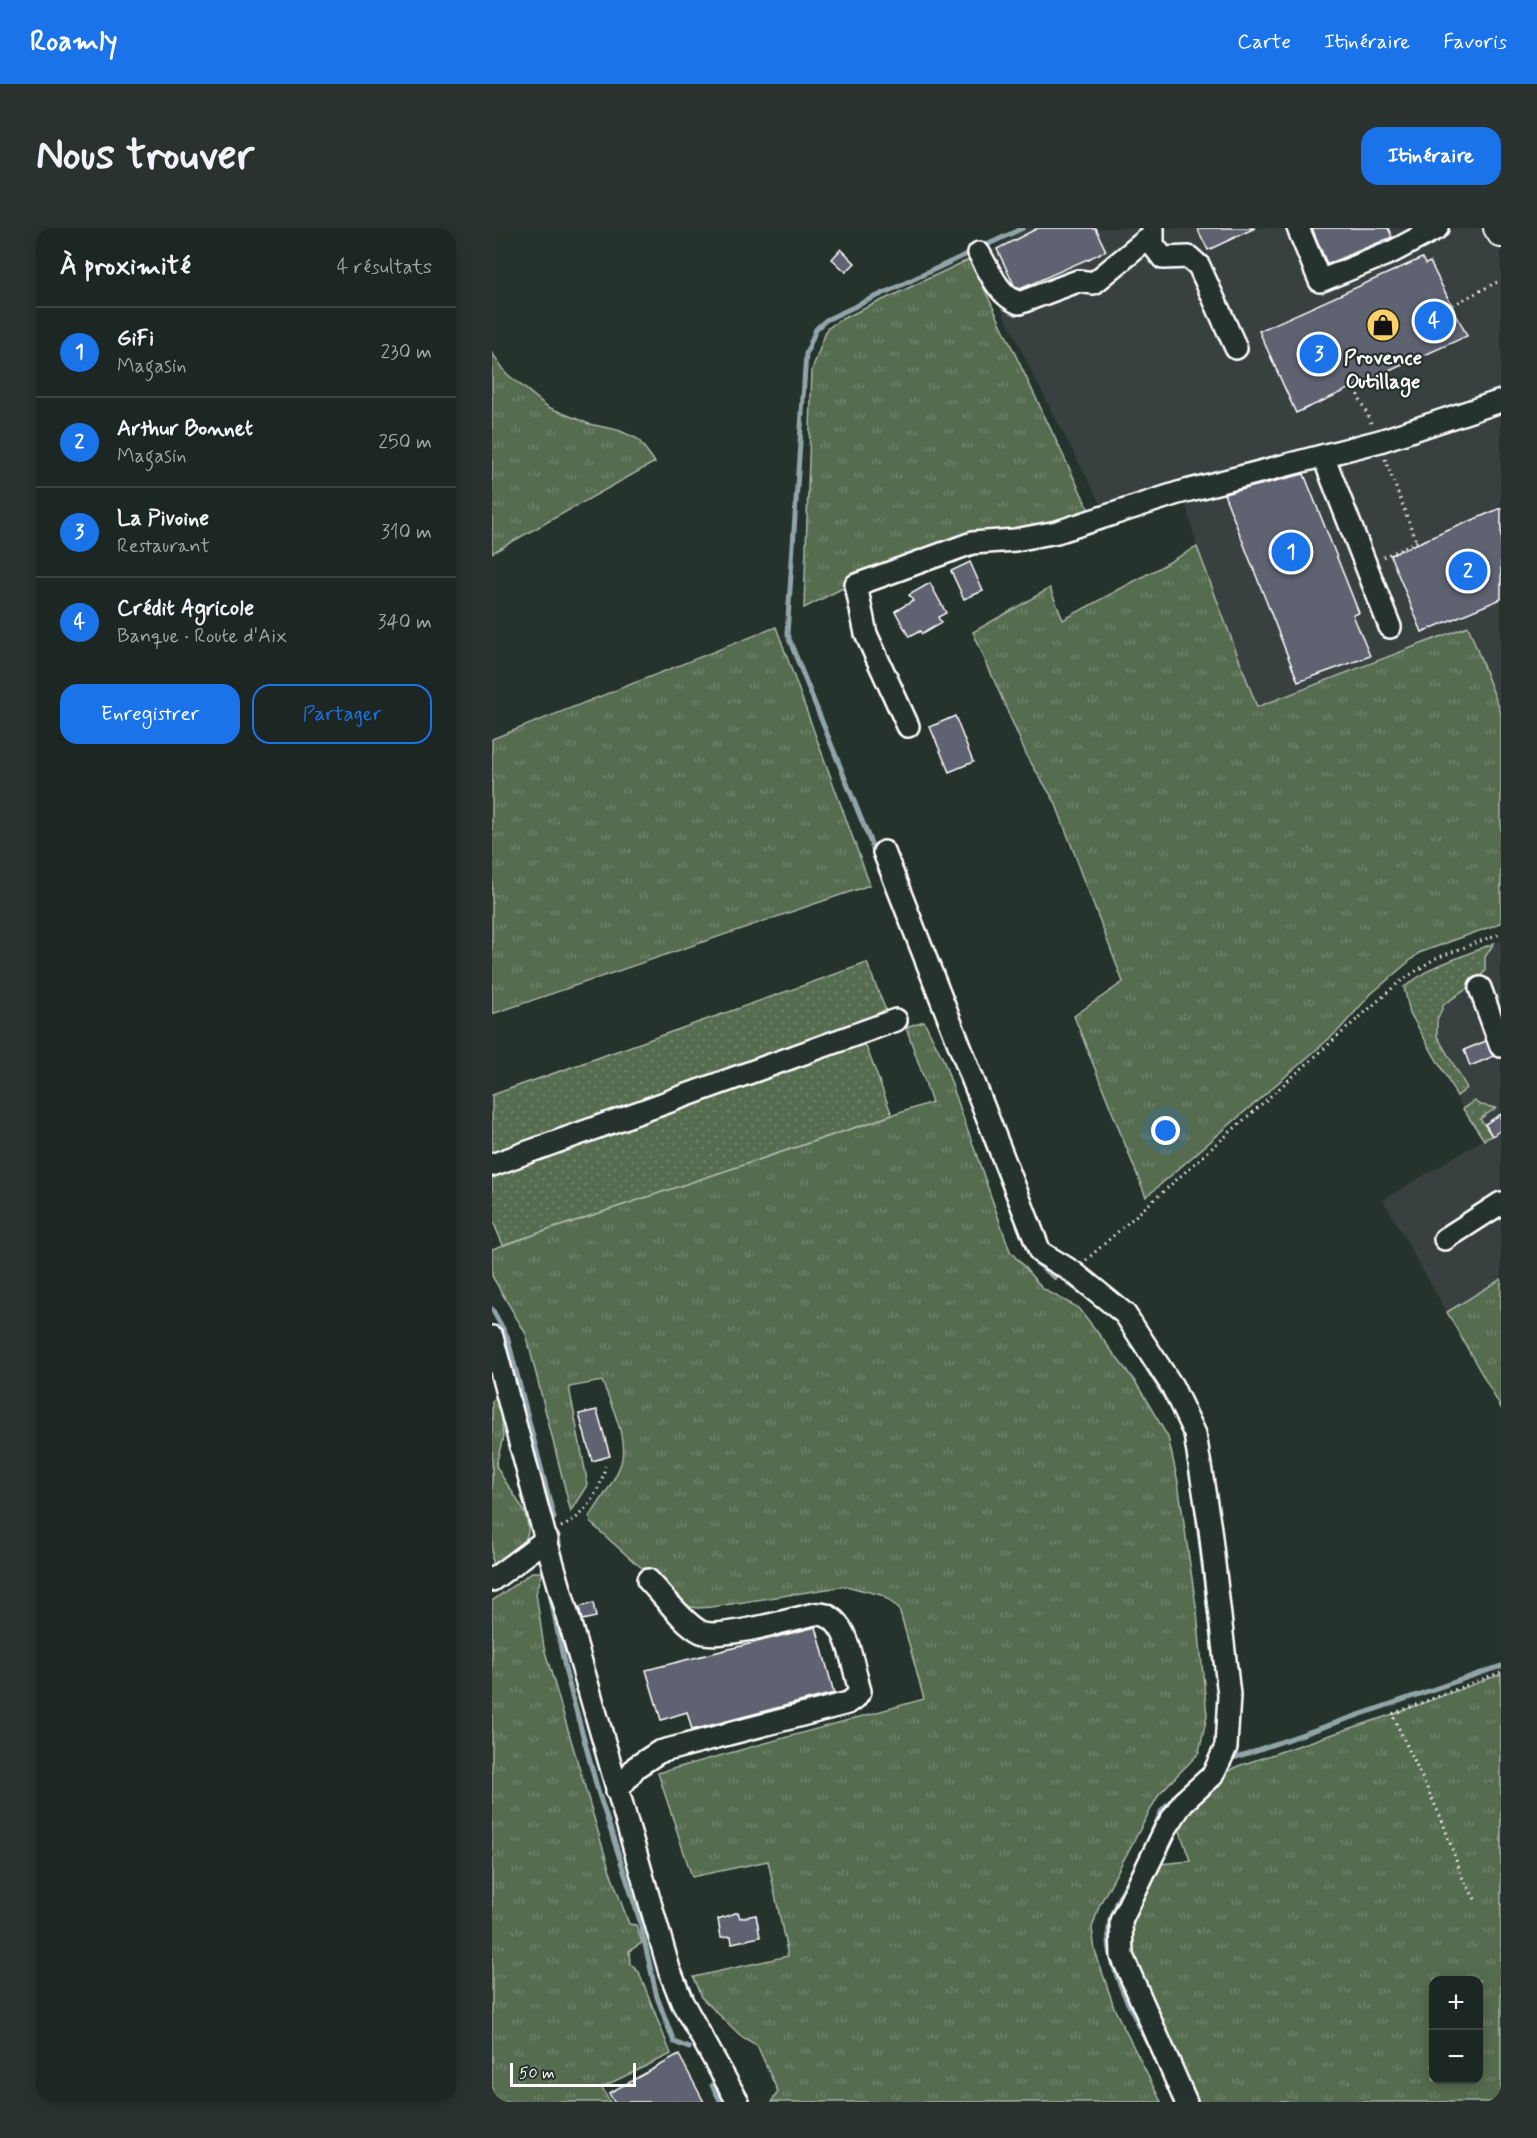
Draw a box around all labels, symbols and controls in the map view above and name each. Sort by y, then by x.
text: Roamly [30,24,118,61]
text: Carte [1237,28,1291,56]
text: Itinéraire [1324,28,1410,56]
text: Favoris [1443,28,1507,56]
button: Itinéraire [1361,127,1501,185]
text: Nous trouver [36,129,254,184]
text: À proximité [60,250,191,284]
text: 4 résultats [337,254,432,281]
pin: 4 [1414,298,1454,344]
shop icon: Provence Outillage [1365,307,1401,343]
text: GiFi [117,325,154,353]
pin: 3 [1300,332,1338,376]
text: 1 [75,339,84,366]
text: 230 m [380,339,432,366]
place label: Provence Outillage [1344,344,1422,398]
text: Magasin [117,353,187,380]
text: Arthur Bonnet [117,415,253,443]
text: 2 [75,429,84,456]
text: 250 m [378,429,432,456]
text: Magasin [117,443,187,470]
text: La Pivoine [117,505,209,533]
text: 3 [75,519,84,546]
text: 310 m [381,519,432,546]
pin: 1 [1272,530,1310,574]
text: Restaurant [117,533,210,560]
pin: 2 [1448,548,1488,594]
text: Crédit Agricole [117,595,254,623]
text: 4 [74,609,85,636]
text: 340 m [377,609,432,636]
text: Banque · Route d'Aix [117,623,287,650]
button: Enregistrer [60,684,240,744]
button: Partager [252,684,432,744]
your location [1151,1116,1180,1145]
map controls [1429,1976,1483,2084]
button: + [1429,1976,1483,2030]
button: − [1429,2030,1483,2084]
scale bar [510,2060,636,2088]
text: 50 m [519,2063,555,2084]

